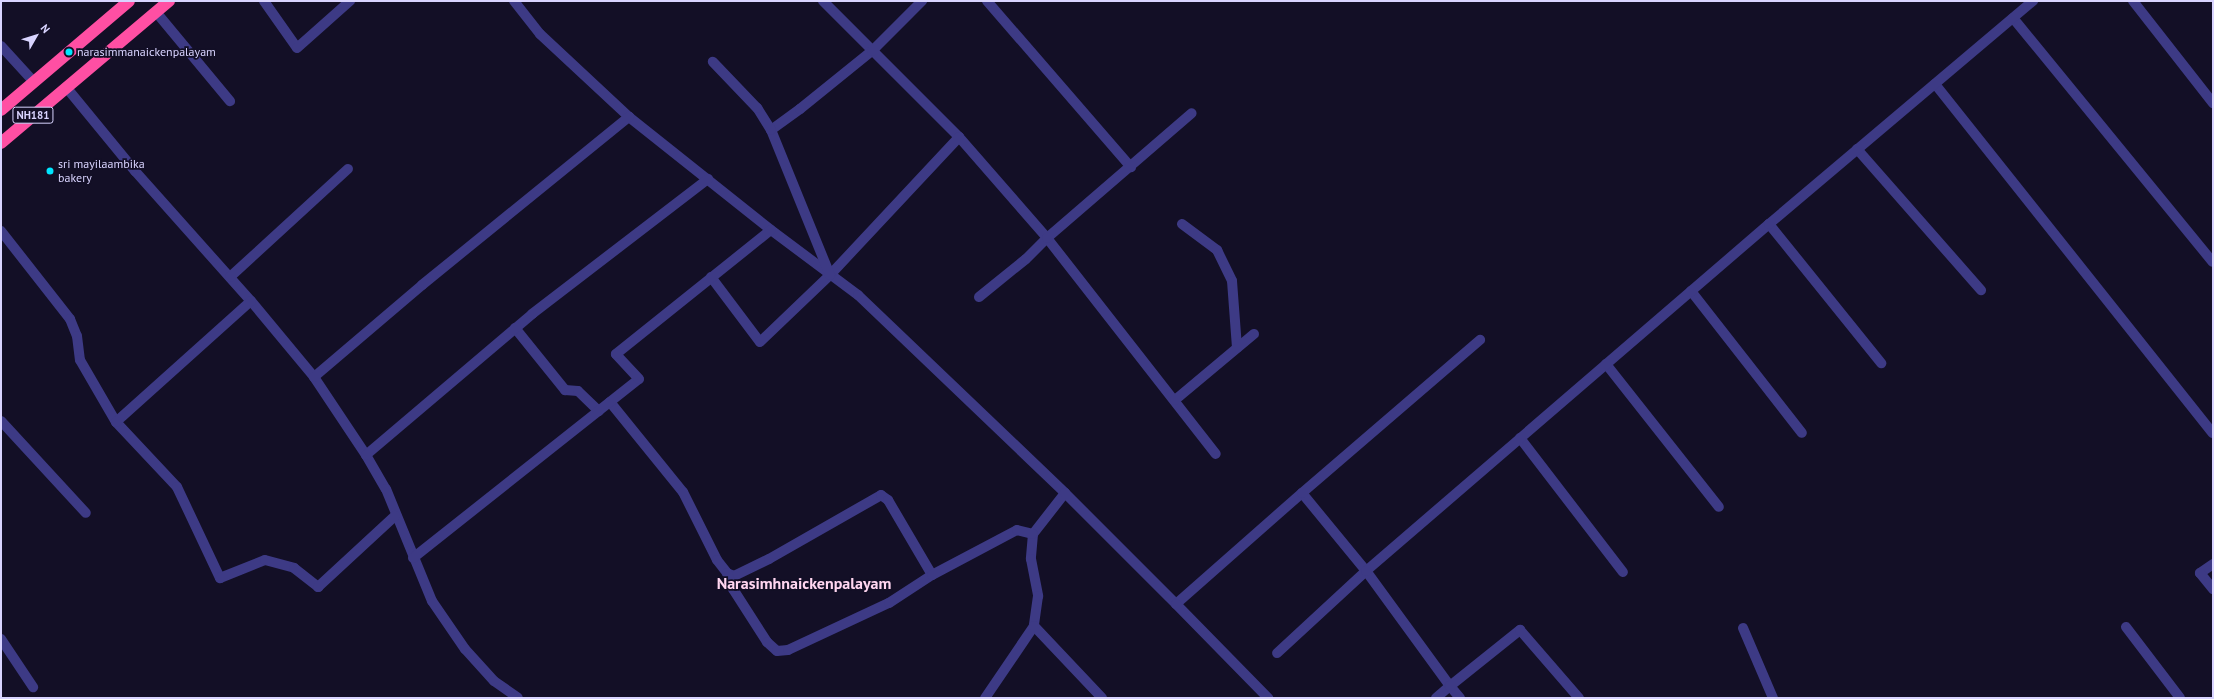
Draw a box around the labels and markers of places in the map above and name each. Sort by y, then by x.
place label: narasimmanaickenpalayam [77,45,216,59]
marker: narasimmanaickenpalayam [64,47,74,57]
place label: sri mayilaambika bakery [58,157,145,185]
marker: sri mayilaambika bakery [45,166,55,176]

